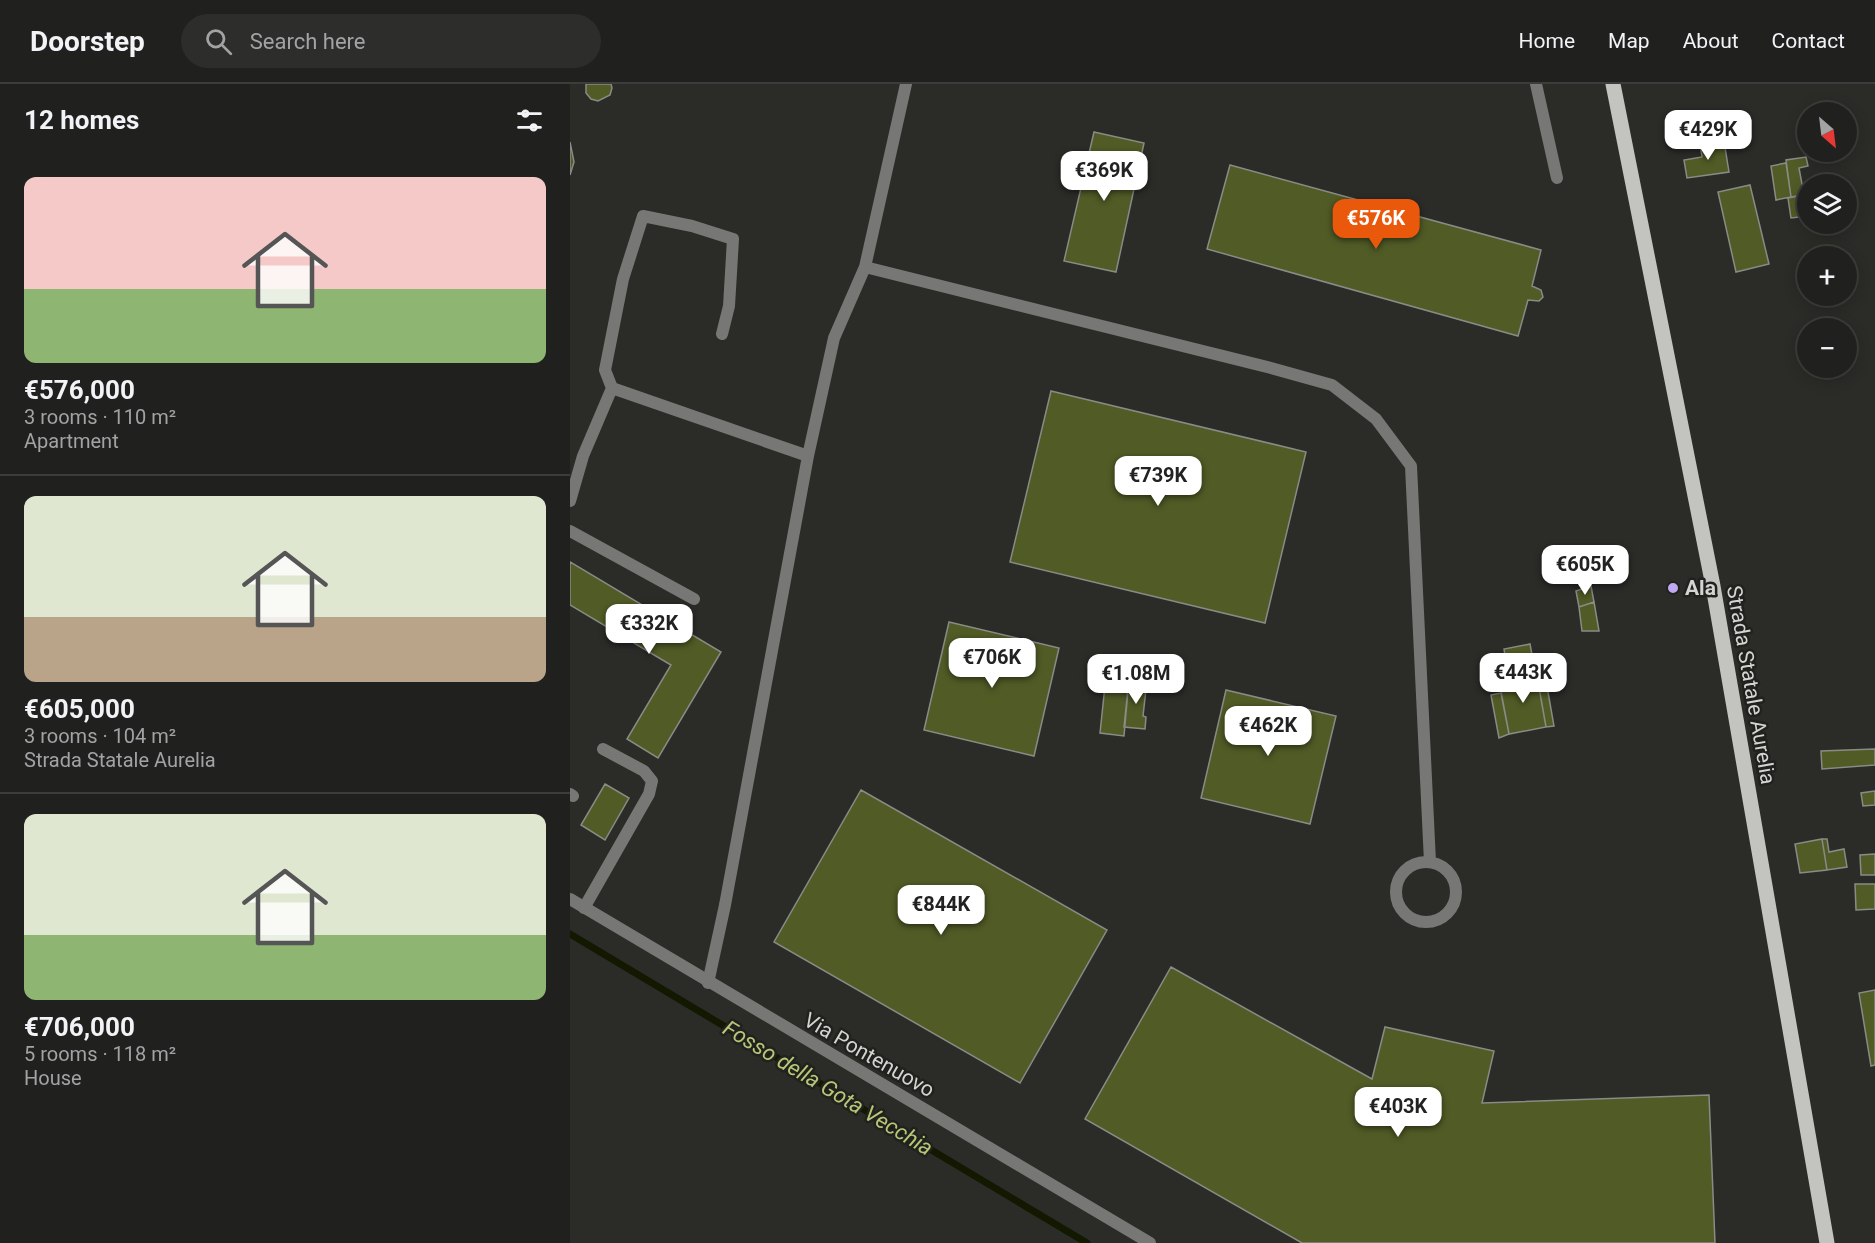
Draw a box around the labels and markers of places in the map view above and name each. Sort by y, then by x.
pin: €429K [1666,110,1750,161]
pin: €369K [1062,151,1146,202]
pin: €576K [1334,199,1418,250]
pin: €739K [1116,456,1200,507]
pin: €605K [1543,545,1627,596]
place label: Ala [1685,576,1716,600]
marker: Ala [1666,581,1680,595]
pin: €332K [607,604,691,655]
pin: €706K [950,638,1034,689]
pin: €443K [1481,653,1565,704]
pin: €1.08M [1087,654,1185,705]
pin: €462K [1226,706,1310,757]
pin: €844K [899,885,983,936]
pin: €403K [1356,1087,1440,1138]

